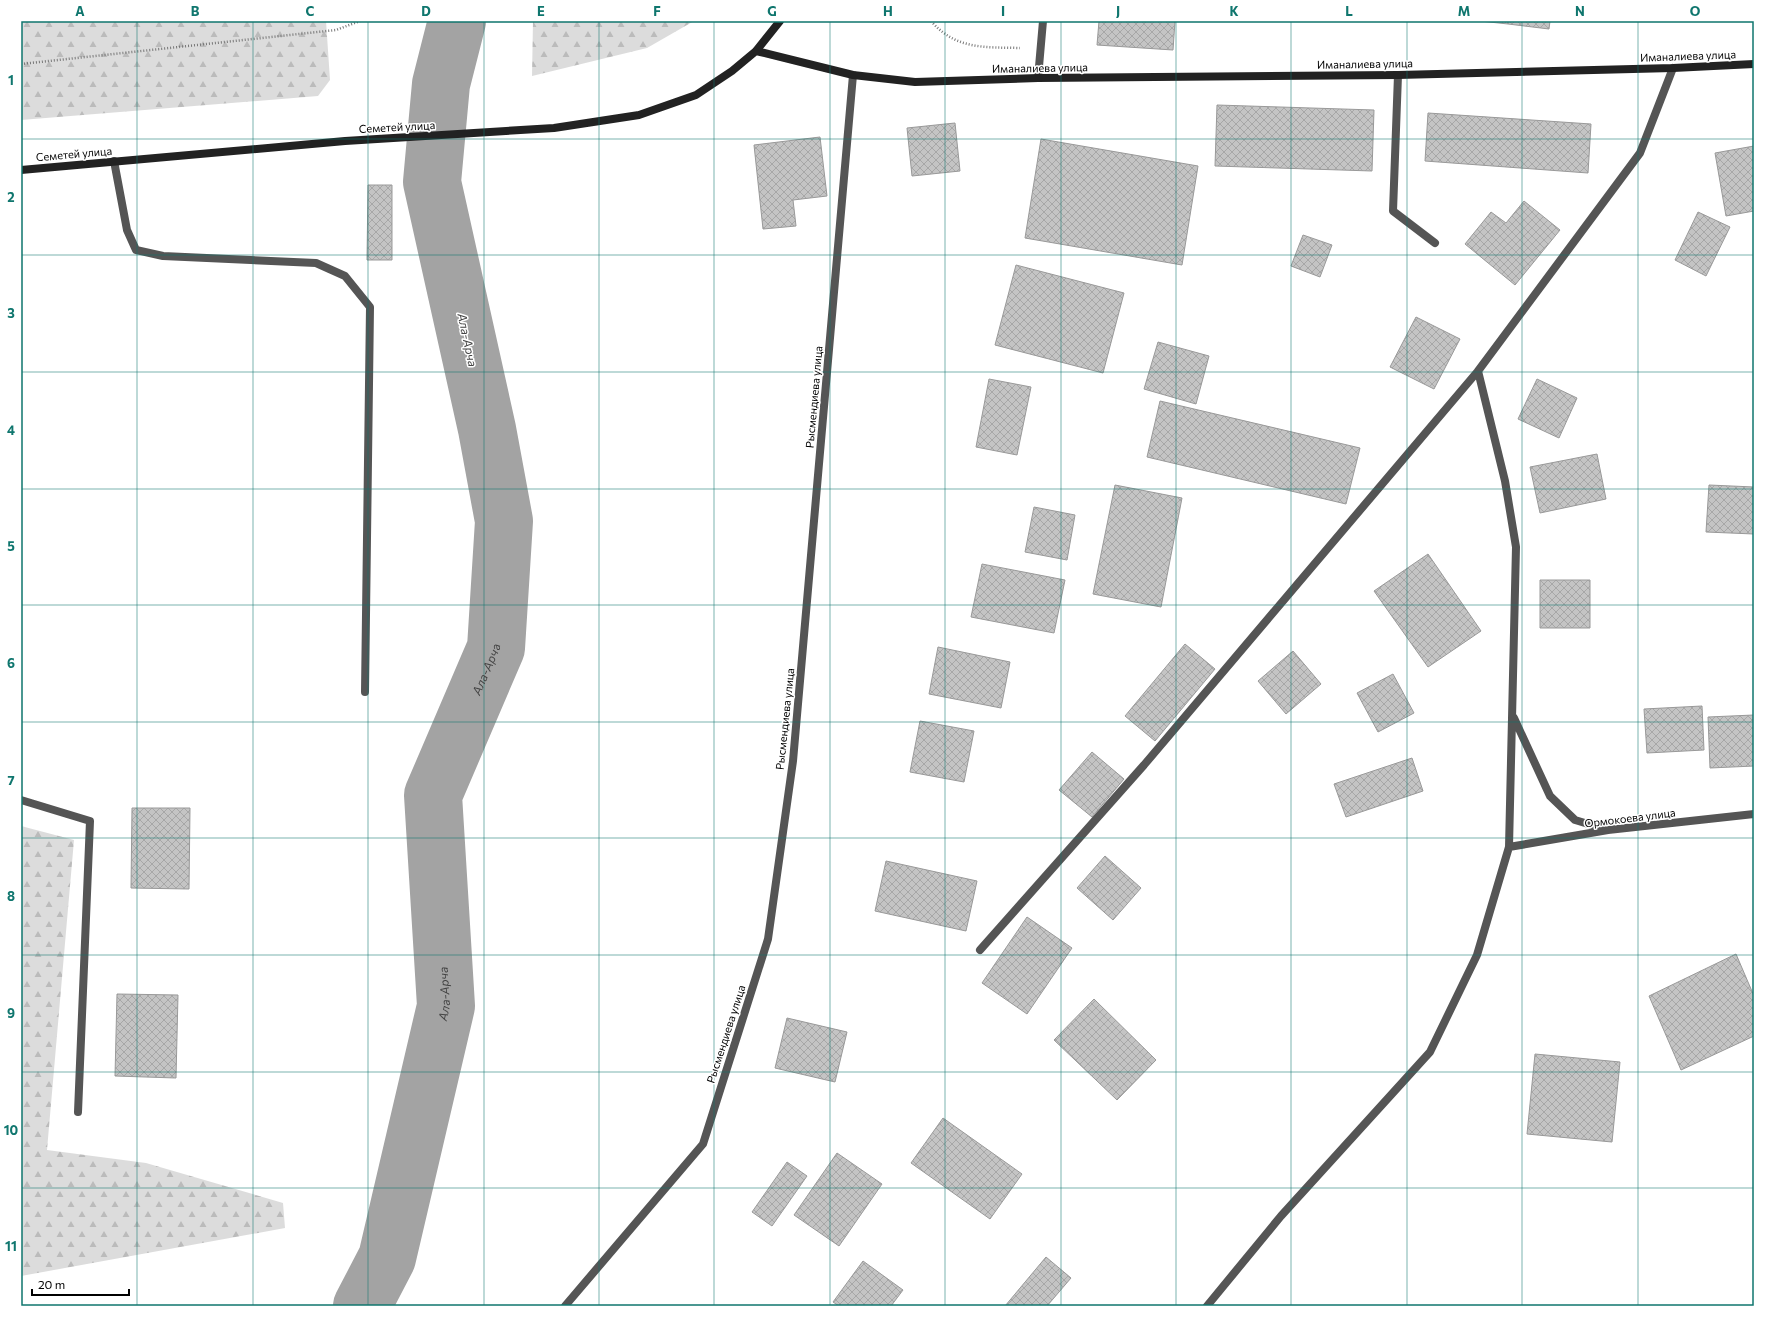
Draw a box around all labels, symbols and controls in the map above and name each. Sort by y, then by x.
text: A [75,3,85,19]
text: B [191,3,200,19]
text: C [306,3,315,19]
text: D [421,3,431,19]
text: E [537,3,545,19]
text: F [653,3,661,19]
text: G [767,3,777,19]
text: H [883,3,893,19]
text: I [1001,3,1005,19]
text: J [1116,3,1120,19]
text: K [1229,3,1239,19]
text: L [1345,3,1353,19]
text: M [1458,3,1470,19]
text: N [1575,3,1585,19]
text: O [1690,3,1701,19]
street label: Иманалиева улица [1640,47,1736,64]
street label: Иманалиева улица [1317,56,1413,71]
street label: Иманалиева улица [992,60,1088,75]
text: 1 [8,72,14,88]
street label: Семетей улица [359,118,435,135]
street label: Семетей улица [35,144,113,163]
text: 2 [7,189,15,205]
text: 3 [7,305,15,321]
water label: Ала-Арча [455,311,480,368]
street label: Рысмендиева улица [803,345,824,449]
text: 4 [7,422,15,438]
text: 5 [7,538,15,554]
water label: Ала-Арча [468,644,502,698]
text: 6 [7,655,15,671]
street label: Рысмендиева улица [773,667,796,771]
text: 7 [7,772,15,788]
street label: Ормокоева улица [1584,805,1676,830]
text: 8 [7,888,15,904]
water label: Ала-Арча [435,967,452,1023]
street label: Рысмендиева улица [704,983,748,1085]
text: 9 [7,1005,15,1021]
text: 10 [4,1122,19,1138]
text: 11 [5,1238,17,1254]
scale bar [32,1271,129,1297]
text: 20 m [38,1277,65,1291]

